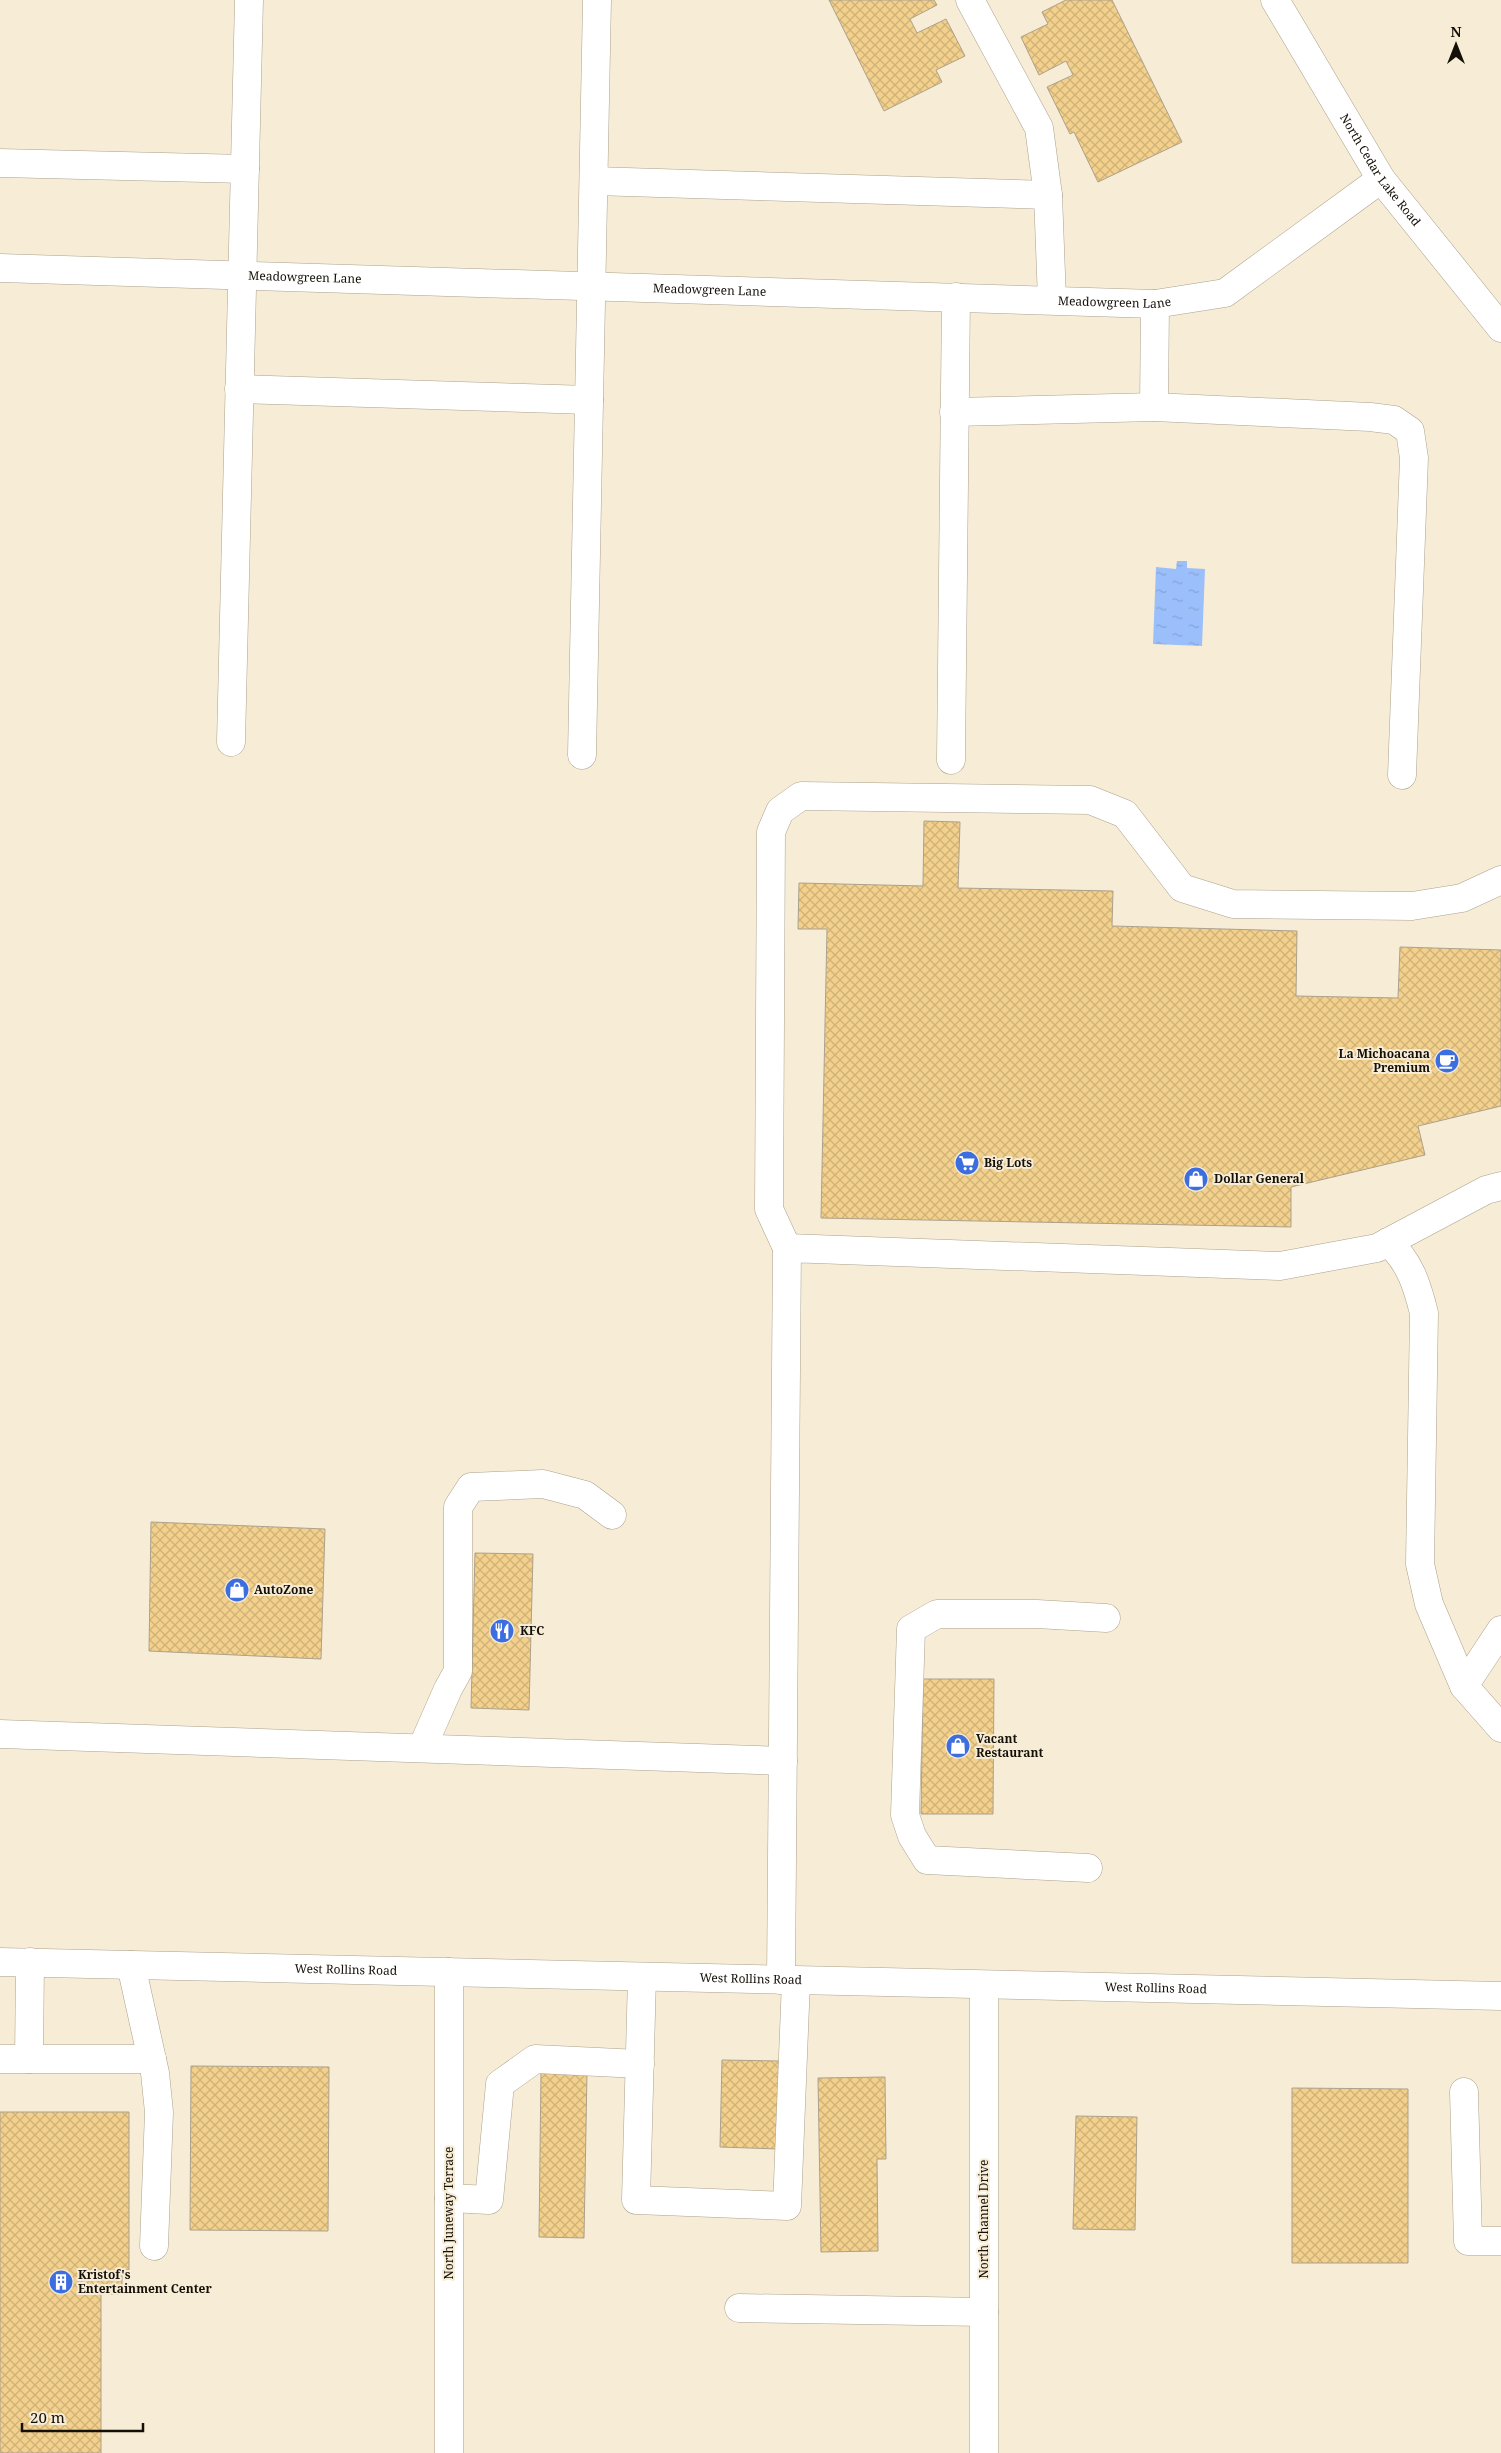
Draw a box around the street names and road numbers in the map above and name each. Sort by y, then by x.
street label: North Cedar Lake Road [1336,110,1425,230]
street label: Meadowgreen Lane [248,267,362,287]
street label: Meadowgreen Lane [653,279,767,300]
street label: Meadowgreen Lane [1058,292,1172,312]
street label: West Rollins Road [295,1960,398,1979]
street label: West Rollins Road [699,1969,803,1988]
street label: West Rollins Road [1104,1978,1208,1997]
street label: North Juneway Terrace [440,2147,457,2279]
street label: North Channel Drive [975,2160,992,2278]

